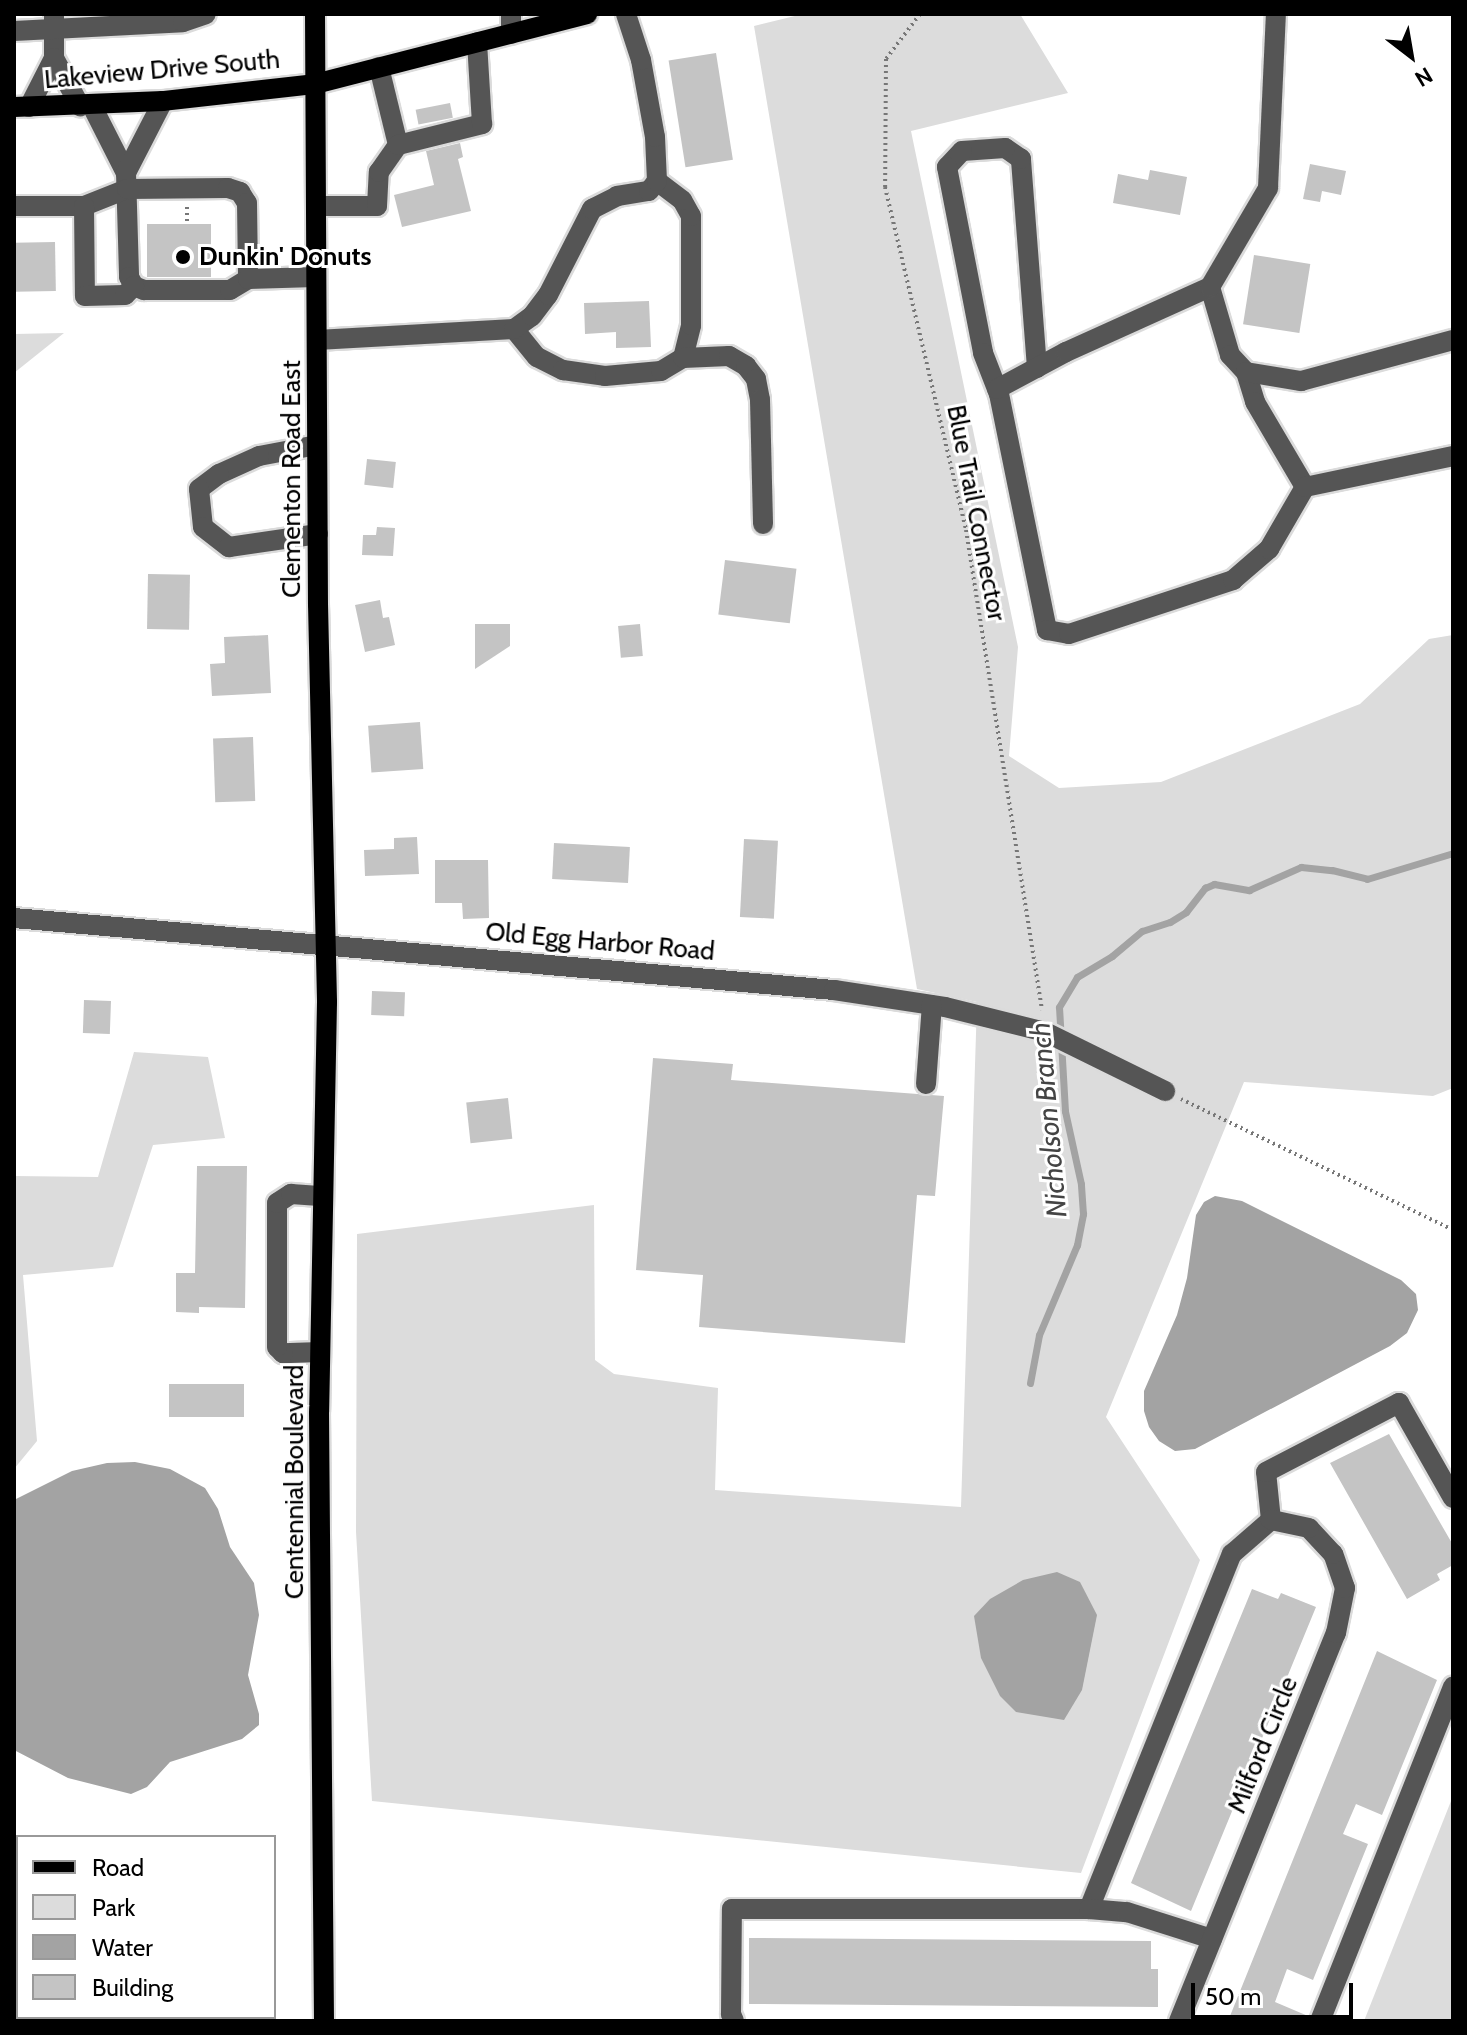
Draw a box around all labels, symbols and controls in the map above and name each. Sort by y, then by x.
north arrow [1371,16,1451,96]
street label: Lakeview Drive South [43,44,281,96]
text: N [1410,61,1437,93]
place label: Dunkin' Donuts [199,241,372,273]
marker: Dunkin' Donuts [174,248,192,266]
street label: Clementon Road East [276,360,308,598]
street label: Blue Trail Connector [940,402,1012,624]
street label: Old Egg Harbor Road [484,916,716,968]
water label: Nicholson Branch [1023,1021,1073,1219]
street label: Centennial Boulevard [279,1365,311,1599]
street label: Milford Circle [1221,1672,1305,1818]
legend [16,1835,276,2019]
text: Road [92,1853,144,1882]
text: Park [92,1893,135,1922]
text: Water [92,1933,153,1962]
scale bar [1195,1967,1357,2017]
text: Building [92,1973,173,2002]
text: 50 m [1205,1982,1261,2011]

